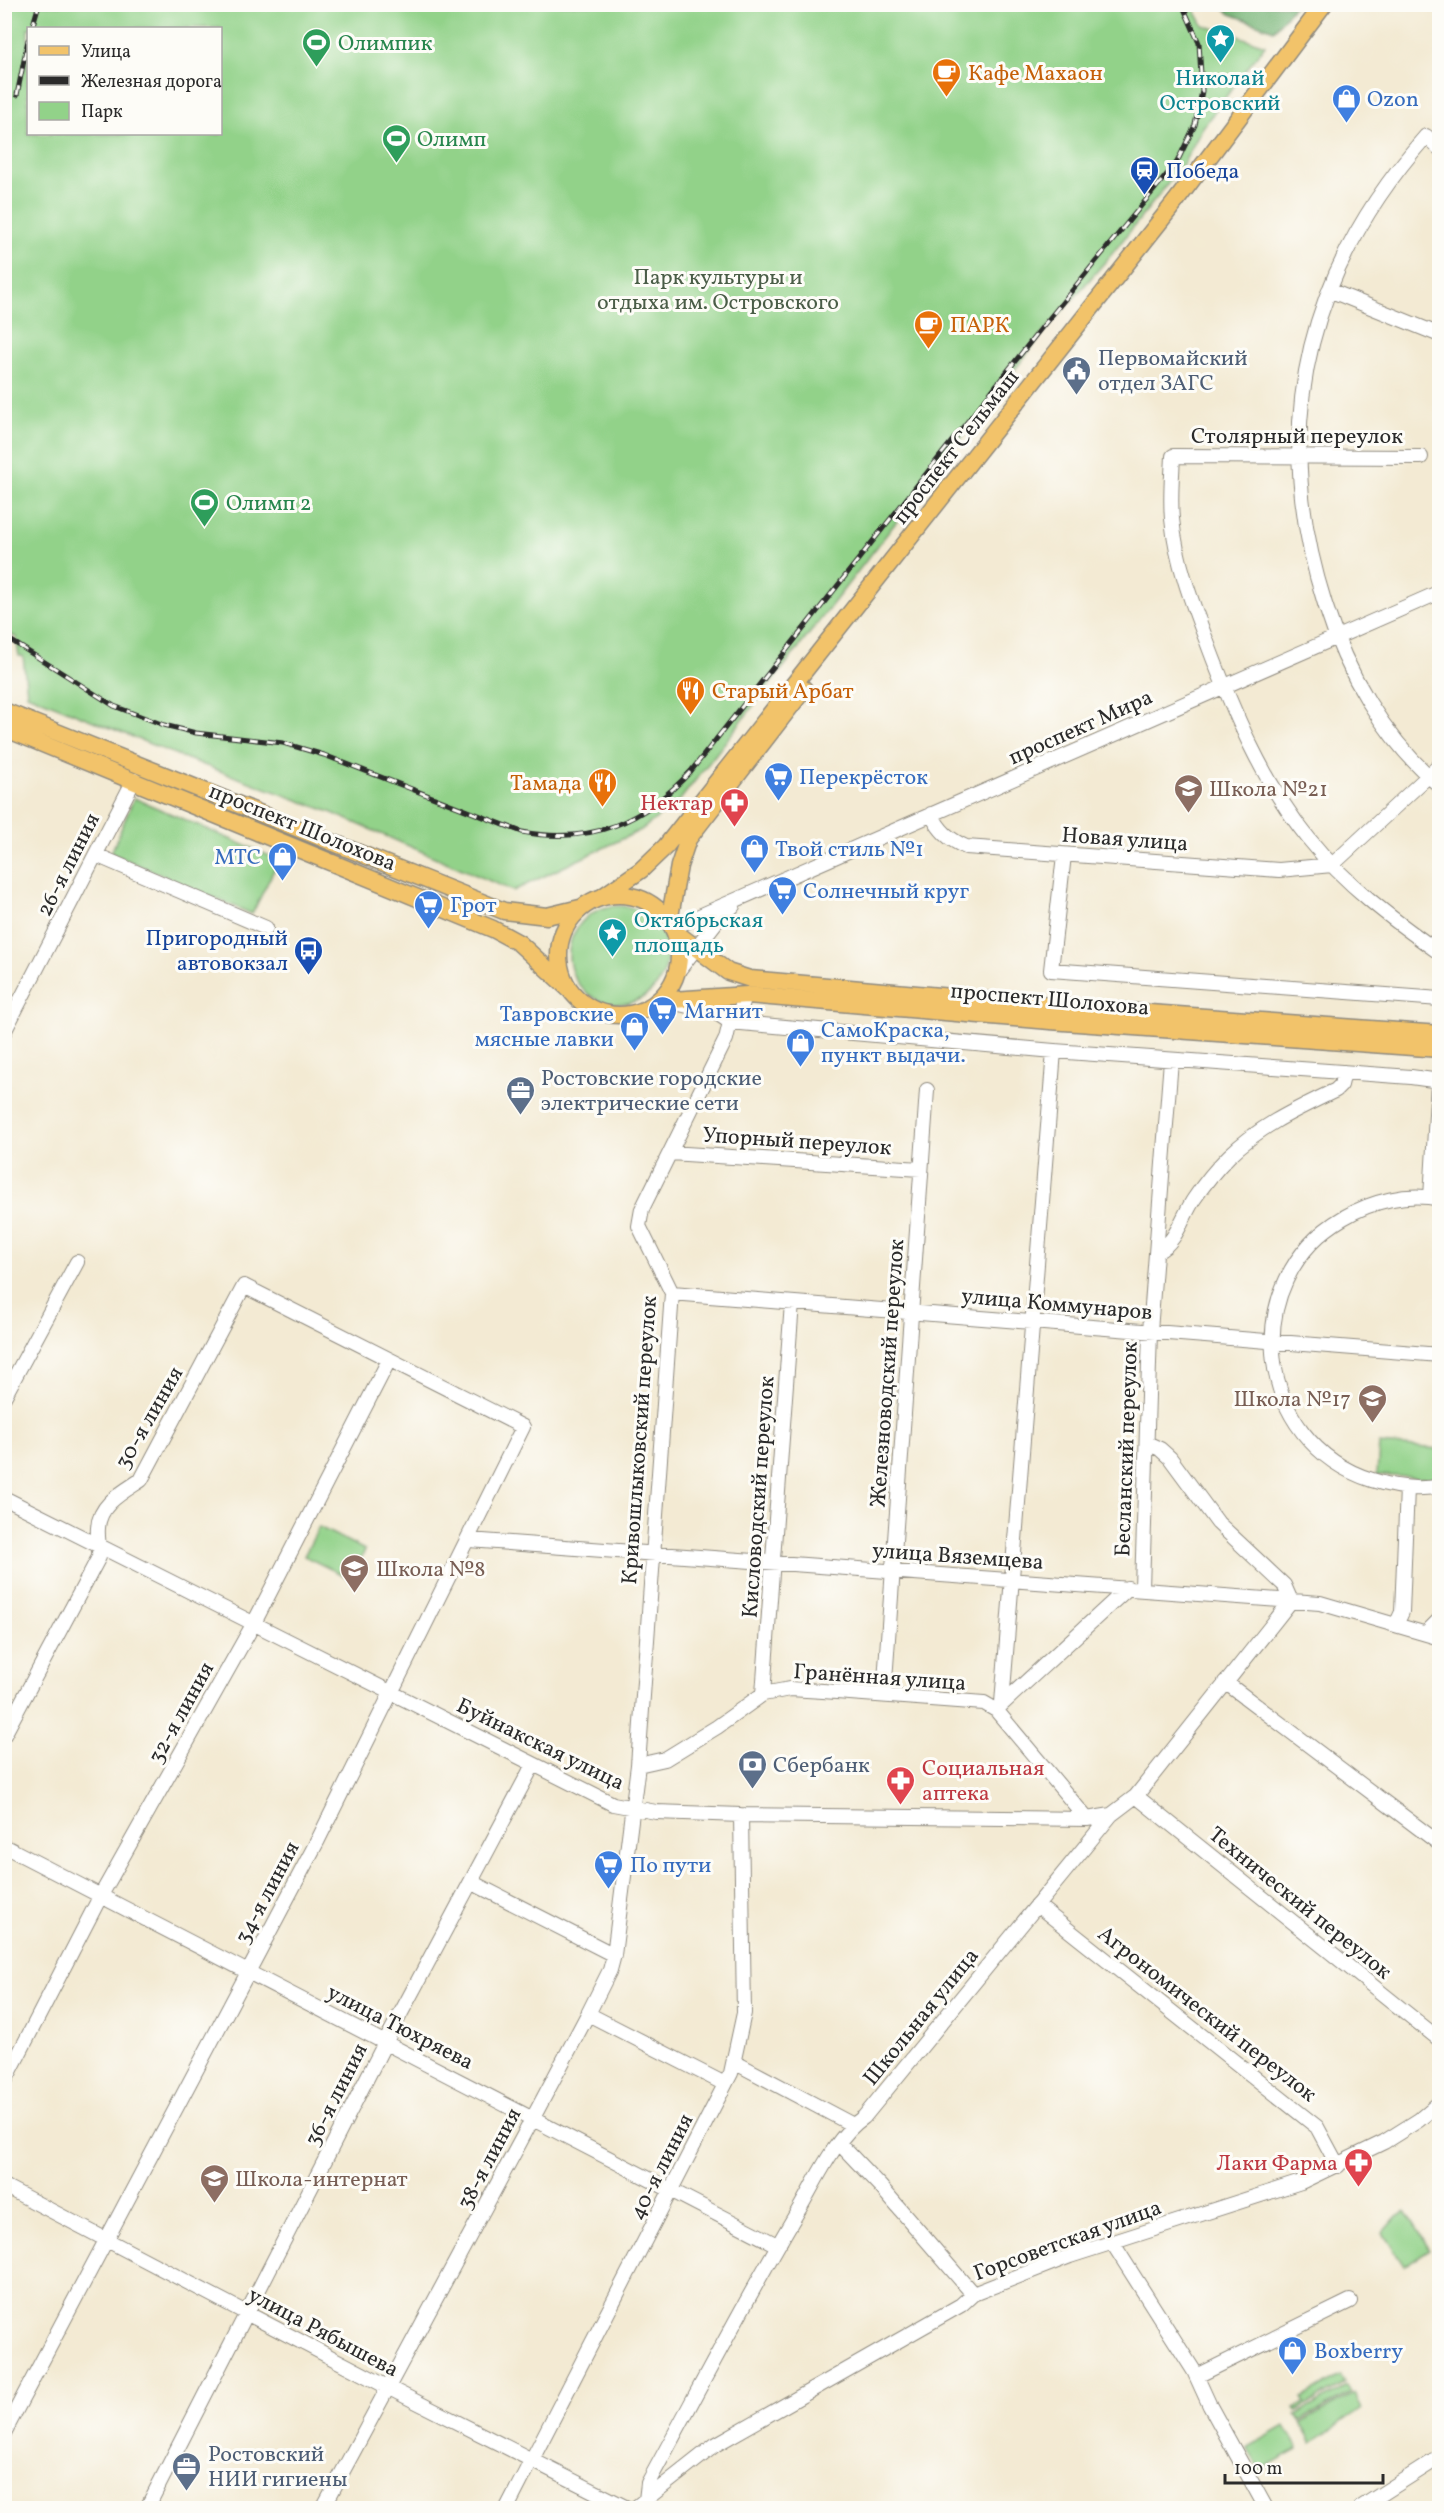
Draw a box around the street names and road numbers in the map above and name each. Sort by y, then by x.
street label: проспект Сельмаш [886,363,1028,532]
street label: Столярный переулок [1191,422,1403,453]
street label: проспект Мира [1004,683,1158,774]
street label: проспект Шолохова [204,777,400,880]
street label: 26-я линия [30,808,109,922]
street label: Новая улица [1060,821,1189,860]
street label: проспект Шолохова [949,976,1150,1025]
street label: Упорный переулок [701,1120,893,1165]
street label: Железноводский переулок [864,1238,913,1508]
street label: улица Коммунаров [960,1282,1154,1329]
street label: Кривошлыковский переулок [615,1295,666,1586]
street label: Бесланский переулок [1108,1341,1147,1557]
street label: 30-я линия [108,1361,192,1475]
street label: Кисловодский переулок [736,1375,783,1619]
street label: улица Вяземцева [871,1536,1045,1579]
street label: 32-я линия [142,1657,223,1770]
street label: Гранённая улица [792,1657,967,1700]
street label: Буйнакская улица [451,1691,629,1799]
street label: Технический переулок [1201,1820,1398,1988]
street label: 34-я линия [228,1836,308,1950]
street label: Агрономический переулок [1090,1920,1323,2111]
street label: Школьная улица [857,1942,987,2093]
street label: улица Тюхряева [321,1978,479,2079]
street label: 36-я линия [298,2038,376,2152]
street label: 38-я линия [450,2103,530,2216]
street label: 40-я линия [622,2109,702,2226]
street label: Горсоветская улица [969,2193,1166,2290]
street label: улица Рябышева [242,2280,404,2386]

